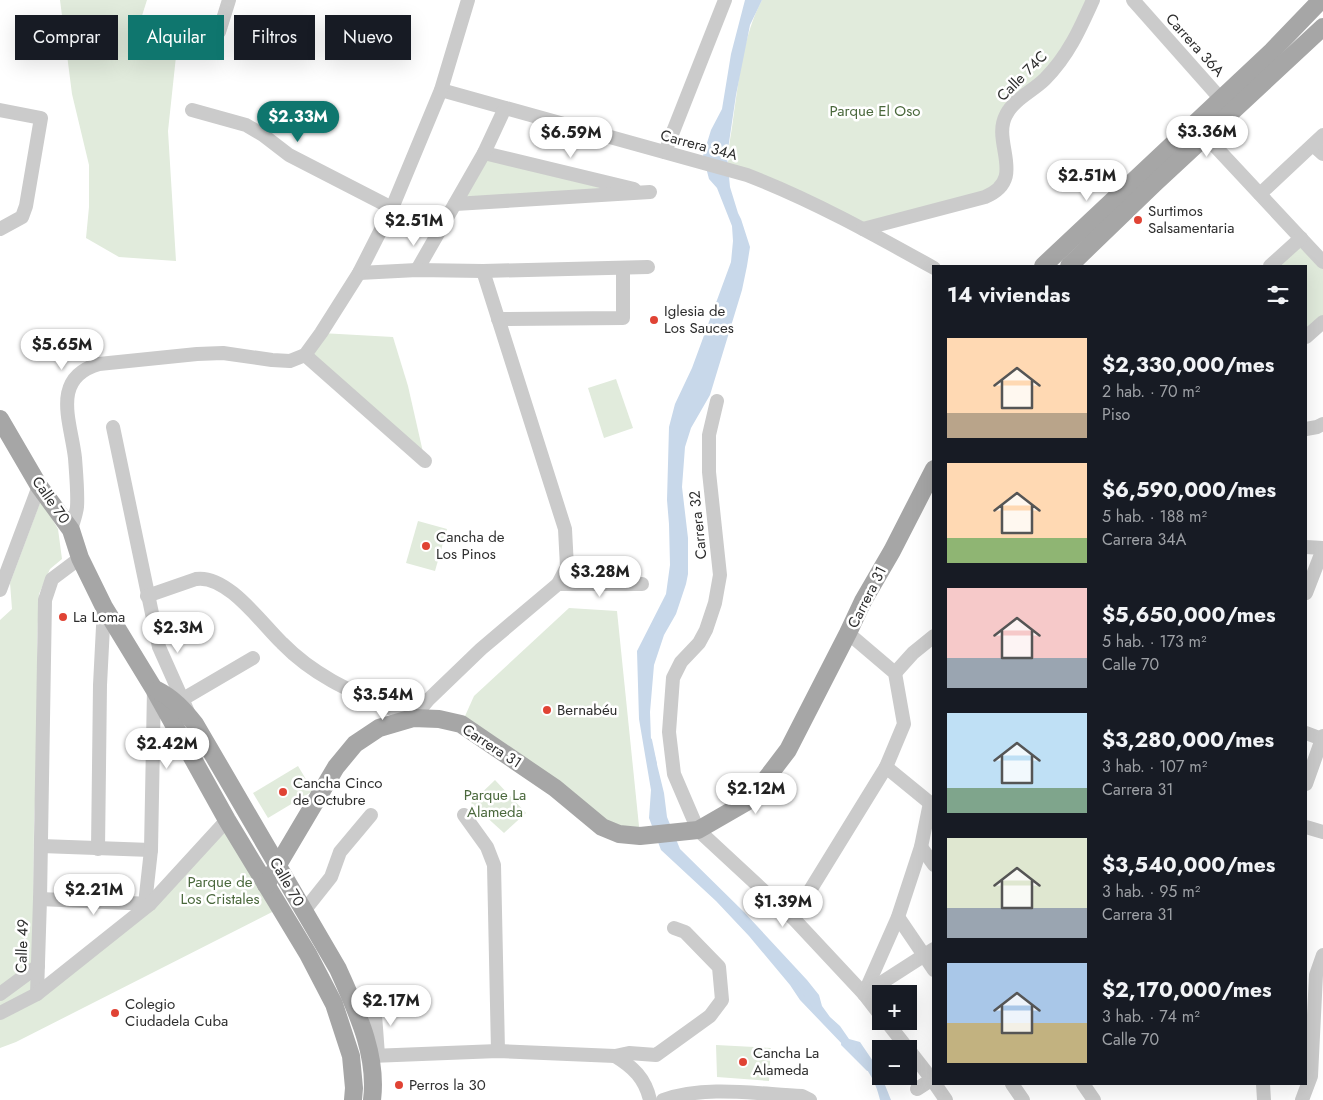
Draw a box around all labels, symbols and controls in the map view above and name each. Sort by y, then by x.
street label: Carrera 36A [1160,8,1230,82]
chip: Comprar [15,15,118,60]
chip: Alquilar [128,15,224,60]
chip: Filtros [234,15,315,60]
chip: Nuevo [325,15,411,60]
street label: Calle 74C [992,46,1052,106]
pin: $2.33M [257,100,339,143]
park label: Parque El Oso [830,100,920,122]
text: $2.33M [268,105,328,128]
pin: $6.59M [530,116,612,159]
pin: $3.36M [1166,116,1248,158]
text: $3.36M [1177,120,1237,143]
text: $6.59M [540,121,602,144]
street label: Carrera 34A [658,124,740,166]
pin: $2.51M [1046,160,1128,202]
text: $2.51M [1058,164,1116,187]
place label: Surtimos Salsamentaria [1148,200,1235,239]
pin: $2.51M [373,204,455,247]
text: $2.51M [385,209,443,232]
marker: Surtimos Salsamentaria [1132,214,1144,226]
text: 14 viviendas [947,280,1070,310]
icon: filters [1264,281,1292,309]
place label: Iglesia de Los Sauces [664,300,734,339]
marker: Iglesia de Los Sauces [648,314,660,326]
pin: $5.65M [21,328,103,371]
text: $5.65M [32,333,92,356]
text: $2,330,000/mes [1102,350,1274,380]
icon: home [987,358,1047,418]
text: 2 hab. · 70 m² [1102,380,1200,403]
text: Piso [1102,403,1130,426]
street label: Calle 70 [27,472,75,528]
text: $6,590,000/mes [1102,475,1276,505]
icon: home [987,483,1047,543]
street label: Carrera 32 [683,490,713,560]
text: 5 hab. · 188 m² [1102,505,1207,528]
place label: Cancha de Los Pinos [436,526,505,565]
text: Carrera 34A [1102,528,1186,551]
marker: Cancha de Los Pinos [420,540,432,552]
pin: $3.28M [559,556,641,598]
text: $3.28M [570,560,630,583]
street label: Carrera 31 [842,562,892,632]
text: $5,650,000/mes [1102,600,1276,630]
place label: La Loma [73,606,125,628]
icon: home [987,608,1047,668]
marker: La Loma [57,611,69,623]
pin: $2.3M [143,612,213,654]
text: $2.3M [153,616,203,639]
text: 5 hab. · 173 m² [1102,630,1207,653]
text: Calle 70 [1102,653,1159,676]
pin: $3.54M [342,678,424,721]
text: $3.54M [353,683,413,706]
place label: Bernabéu [557,699,617,721]
marker: Bernabéu [541,704,553,716]
street label: Carrera 31 [458,719,526,773]
text: $3,280,000/mes [1102,725,1274,755]
pin: $2.42M [126,728,208,770]
text: $2.42M [136,732,198,755]
icon: home [987,733,1047,793]
text: 3 hab. · 107 m² [1102,755,1207,778]
place label: Cancha Cinco de Octubre [293,772,383,811]
pin: $2.12M [715,772,797,815]
text: $2.12M [727,777,785,800]
text: Carrera 31 [1102,778,1174,801]
park label: Parque La Alameda [464,784,526,823]
marker: Cancha Cinco de Octubre [277,786,289,798]
text: $3,540,000/mes [1102,850,1275,880]
street label: Calle 70 [264,853,310,911]
icon: home [987,858,1047,918]
park label: Parque de Los Cristales [181,871,259,910]
pin: $2.21M [53,874,135,916]
text: $2.21M [65,878,123,901]
text: 3 hab. · 95 m² [1102,880,1200,903]
pin: $1.39M [742,886,824,928]
text: $1.39M [754,890,812,913]
text: Carrera 31 [1102,903,1174,926]
street label: Calle 49 [10,919,34,973]
text: $2,170,000/mes [1102,975,1272,1005]
icon: home [987,983,1047,1043]
pin: $2.17M [350,984,432,1027]
map controls [872,985,917,1085]
button: + [872,985,917,1030]
text: $2.17M [362,989,420,1012]
place label: Colegio Ciudadela Cuba [125,993,228,1032]
text: 3 hab. · 74 m² [1102,1005,1200,1028]
marker: Colegio Ciudadela Cuba [109,1007,121,1019]
text: Calle 70 [1102,1028,1159,1051]
button: − [872,1040,917,1085]
place label: Cancha La Alameda [753,1042,819,1081]
marker: Cancha La Alameda [737,1056,749,1068]
place label: Perros la 30 [409,1074,486,1096]
marker: Perros la 30 [393,1079,405,1091]

